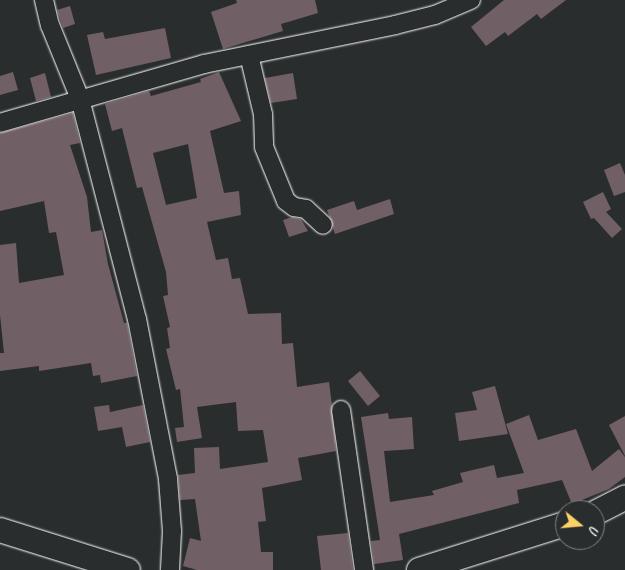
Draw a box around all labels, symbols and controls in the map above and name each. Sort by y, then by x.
north arrow [555,500,605,550]
text: U [585,524,603,535]

